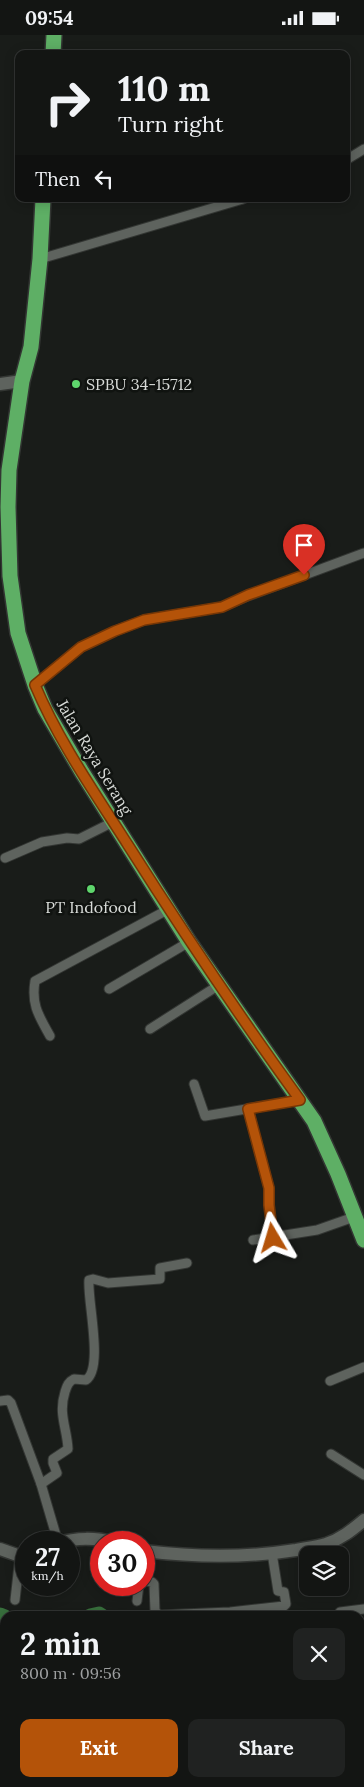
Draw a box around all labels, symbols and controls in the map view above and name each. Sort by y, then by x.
text: 09:54 [25,6,74,30]
text: 110 m [118,66,210,111]
icon: right [35,70,100,135]
text: Turn right [118,110,223,138]
icon: left [90,165,118,193]
text: Then [35,167,80,191]
place label: SPBU 34-15712 [86,374,192,394]
marker: SPBU 34-15712 [70,378,82,390]
pin [283,524,325,575]
icon: arrive [290,531,318,559]
street label: Jalan Raya Serang [52,695,138,819]
marker: PT Indofood [85,883,97,895]
place label: PT Indofood [45,897,137,917]
position arrow [246,1211,298,1263]
speed limit sign: 30 [90,1531,155,1596]
text: 27 [35,1541,60,1573]
map controls [299,1546,349,1596]
button: layers [299,1546,349,1596]
text: km/h [31,1568,64,1583]
text: 2 min [20,1625,100,1663]
button: close [293,1628,345,1680]
text: 800 m · 09:56 [20,1663,121,1683]
button: Exit [20,1719,178,1777]
button: Share [188,1719,345,1777]

